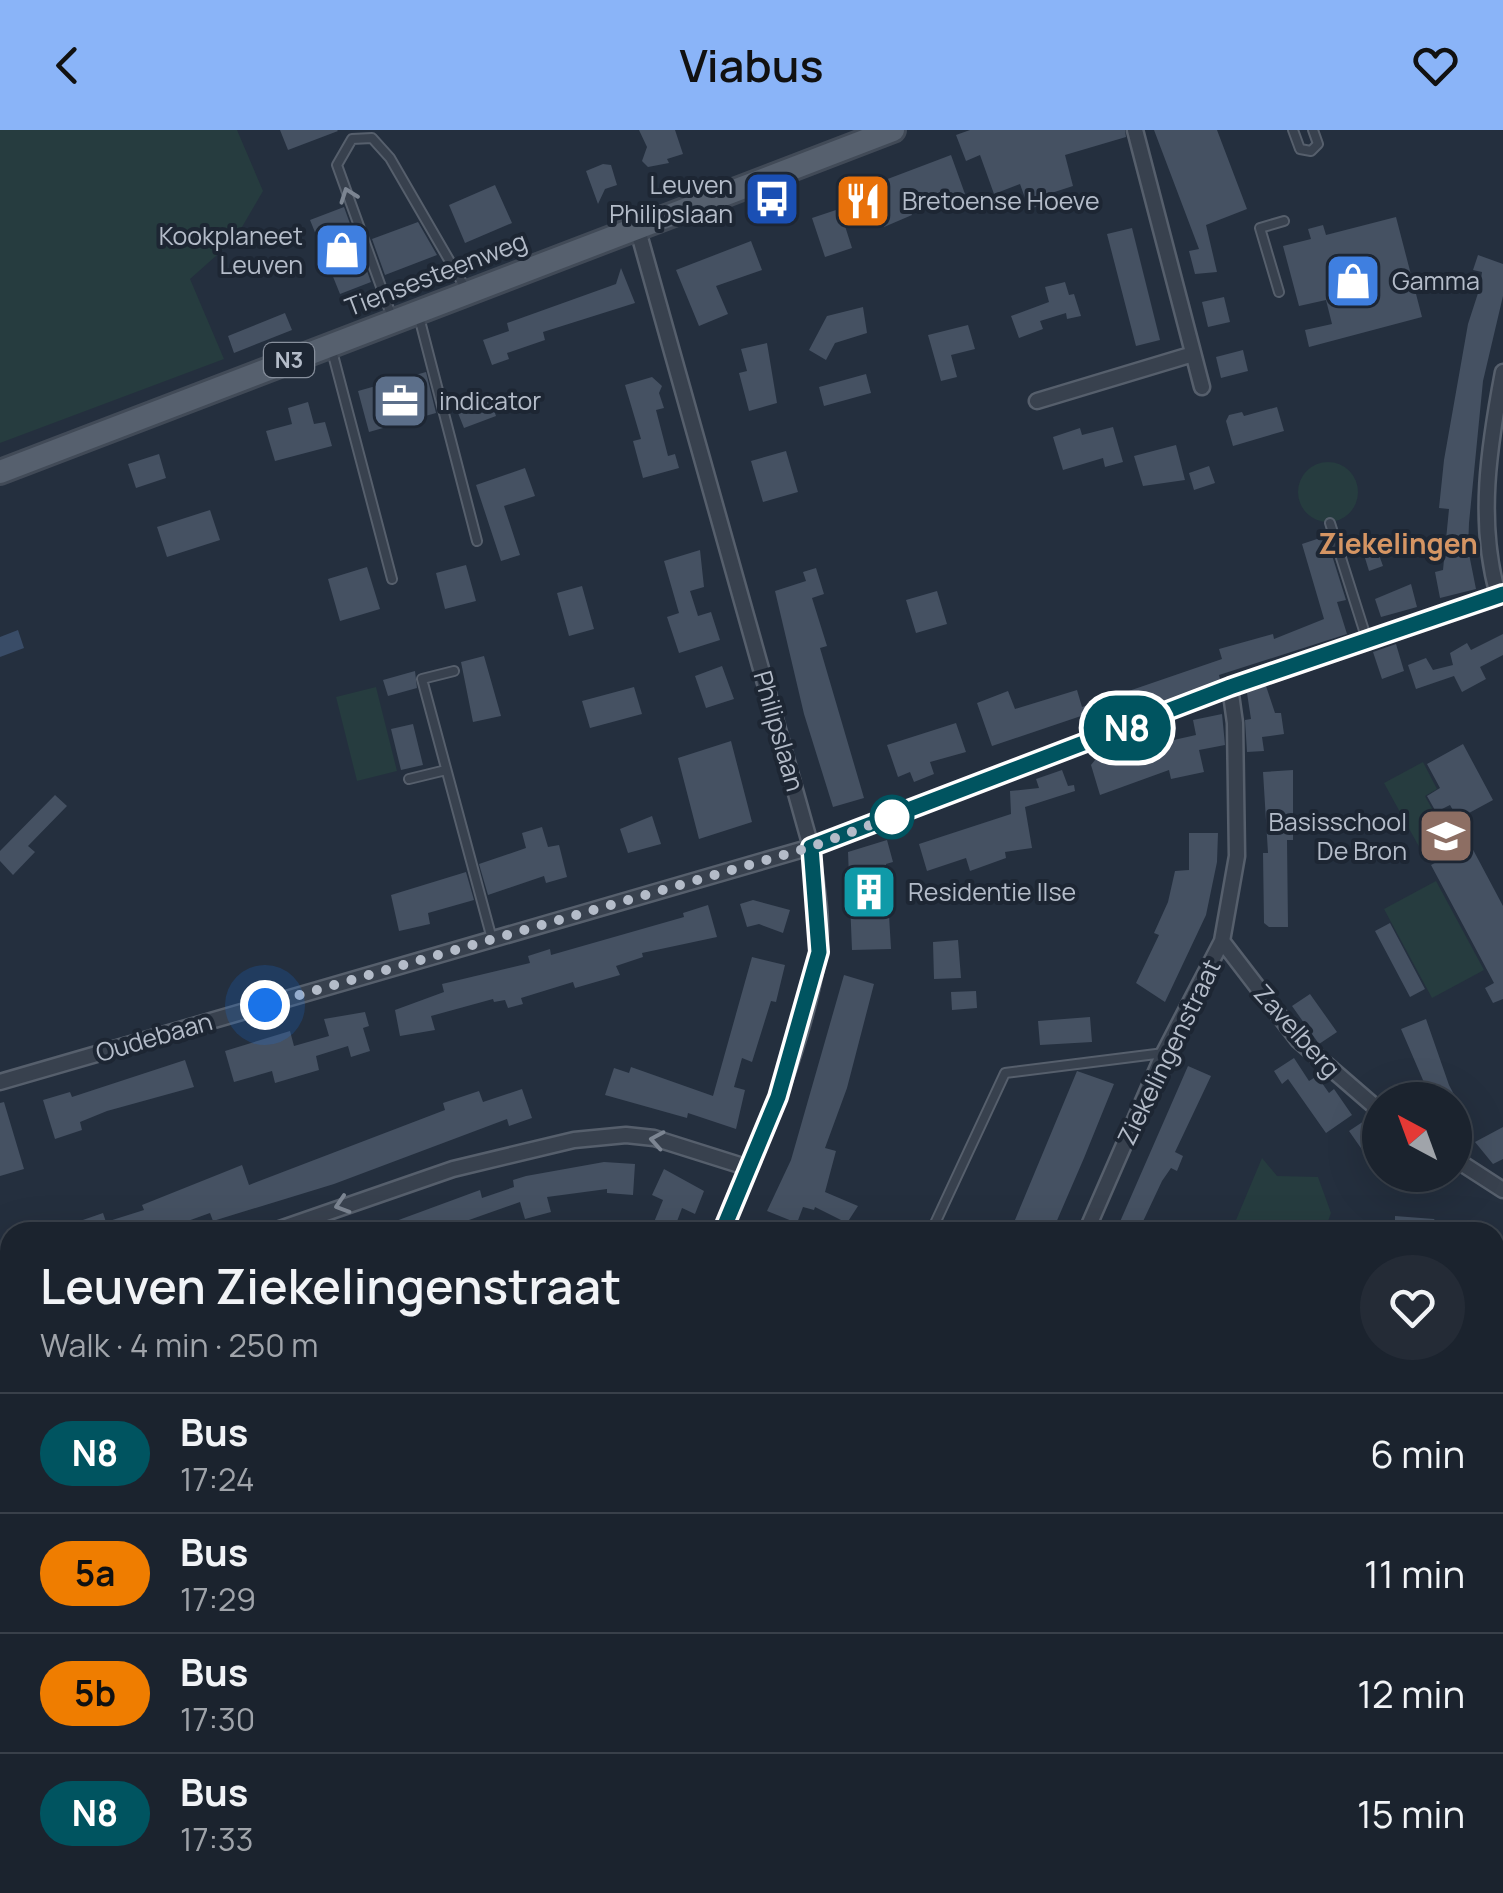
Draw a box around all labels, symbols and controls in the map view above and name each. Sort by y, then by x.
text: Viabus [679,34,824,96]
icon: back [40,38,95,93]
icon: heart [1408,38,1463,93]
place label: Leuven Philipslaan [609,167,733,231]
bus stop icon: Leuven Philipslaan [742,169,802,229]
restaurant icon: Bretoense Hoeve [833,171,893,231]
place label: Bretoense Hoeve [902,183,1100,218]
one-way arrow [340,188,360,205]
place label: Kookplaneet Leuven [159,218,303,282]
shop icon: Kookplaneet Leuven [312,220,372,280]
street label: Tiensesteenweg [340,223,532,324]
shop icon: Gamma [1323,251,1383,311]
place label: Gamma [1392,263,1480,298]
road number: N3 [264,343,314,377]
office icon: indicator [370,371,430,431]
place label: indicator [439,383,541,418]
district label: Ziekelingen [1318,524,1478,562]
street label: Philipslaan [746,667,813,795]
line badge: N8 [1082,696,1172,760]
text: N8 [1104,704,1150,752]
unlabelled marker [871,796,913,838]
place label: Basisschool De Bron [1268,804,1407,868]
school or university icon: Basisschool De Bron [1416,806,1476,866]
building icon: Residentie Ilse [839,862,899,922]
place label: Residentie Ilse [908,874,1076,909]
street label: Ziekelingenstraat [1108,953,1229,1150]
street label: Zavelberg [1246,977,1349,1085]
your location [240,980,290,1030]
street label: Oudebaan [91,1003,216,1070]
north arrow [1362,1082,1472,1192]
map controls [1362,1082,1472,1192]
one-way arrow [648,1130,665,1151]
one-way arrow [334,1194,351,1214]
text: Leuven Ziekelingenstraat [40,1253,621,1318]
button: heart [1360,1255,1465,1360]
text: Walk · 4 min · 250 m [40,1323,318,1367]
text: Bus [180,1405,248,1457]
text: 6 min [1370,1427,1465,1479]
text: N8 [72,1429,118,1477]
text: 17:24 [180,1457,255,1501]
text: Bus [180,1525,248,1577]
text: 11 min [1364,1547,1465,1599]
text: 5a [75,1549,115,1597]
text: 17:29 [180,1577,256,1621]
text: Bus [180,1645,248,1697]
text: 12 min [1357,1667,1465,1719]
text: 5b [74,1669,116,1717]
text: 17:30 [180,1697,255,1741]
text: Bus [180,1765,248,1817]
text: 15 min [1357,1787,1465,1839]
text: N8 [72,1789,118,1837]
text: 17:33 [180,1817,254,1861]

